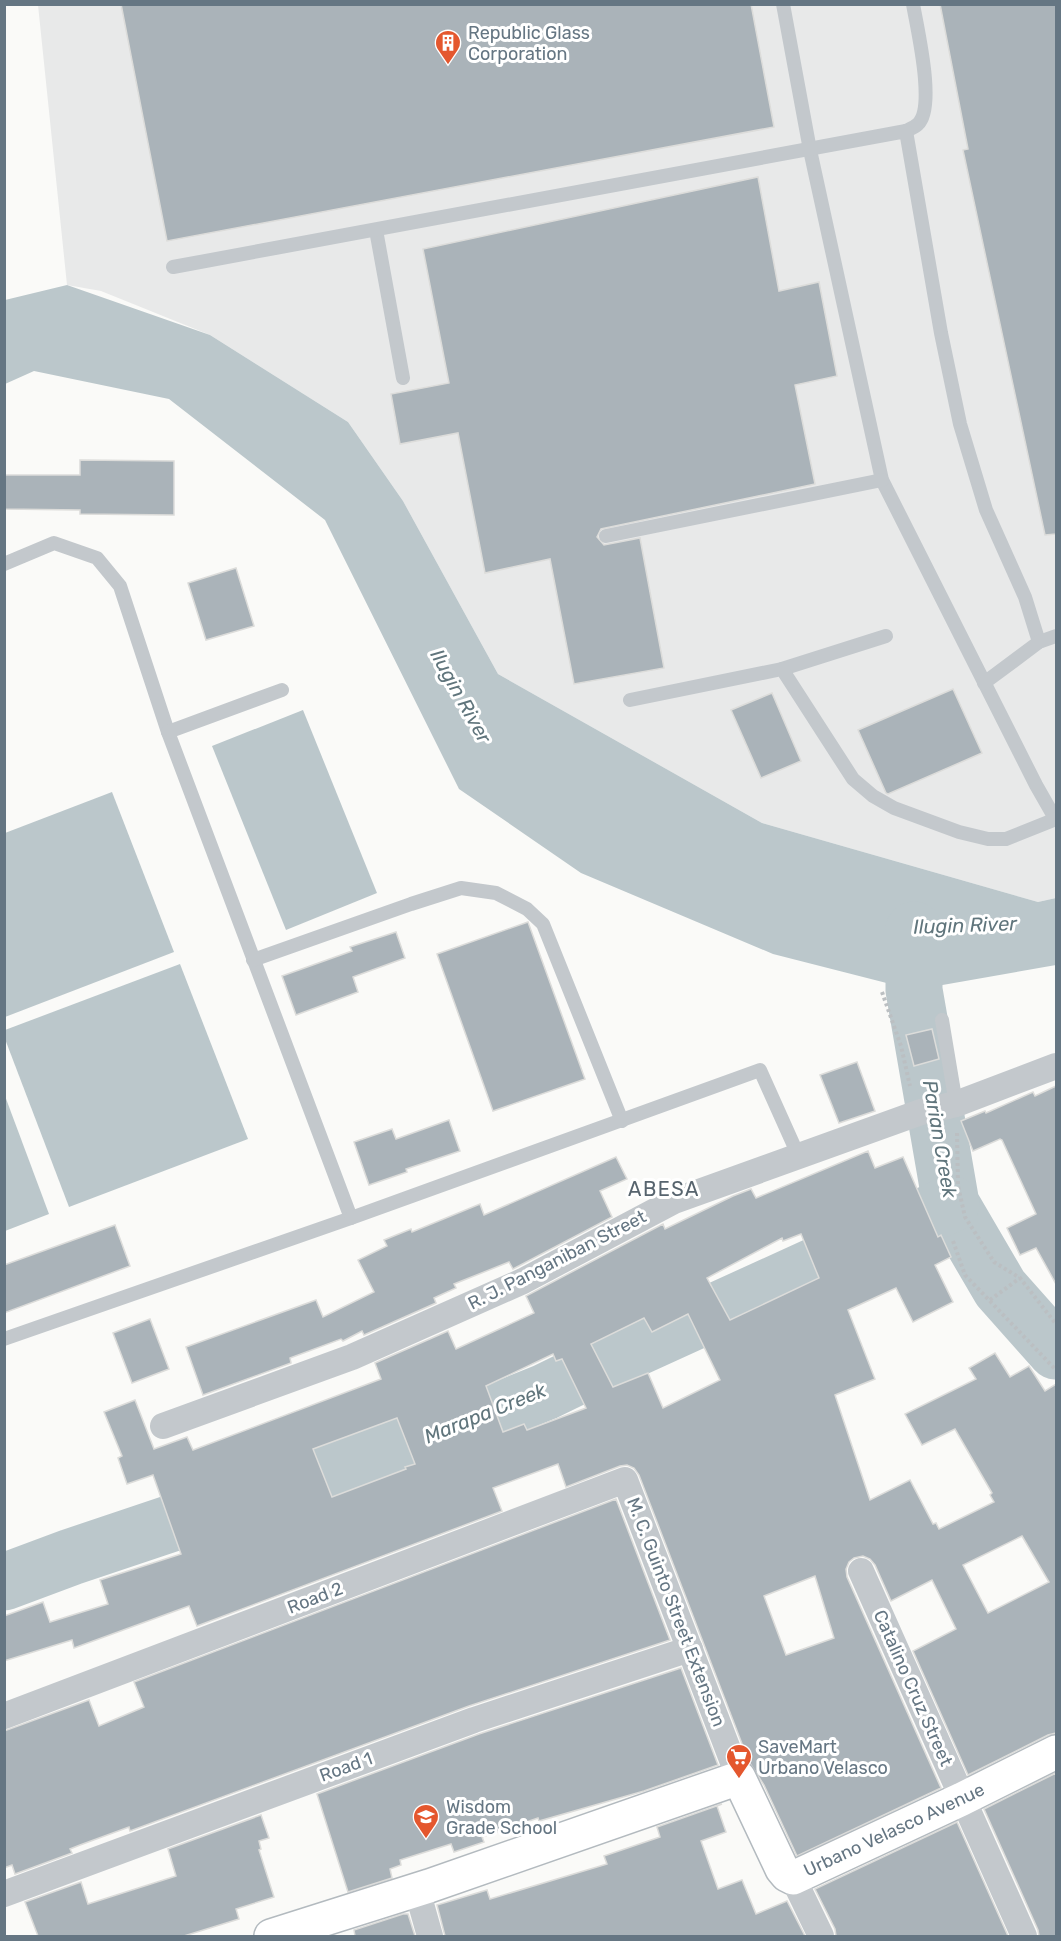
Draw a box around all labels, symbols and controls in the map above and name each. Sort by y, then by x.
place label: Republic Glass Corporation [468,22,590,65]
building icon: Republic Glass Corporation [433,28,463,66]
water label: Ilugin River [425,645,497,748]
water label: Ilugin River [913,911,1019,939]
water label: Parian Creek [918,1078,962,1201]
district label: ABESA [628,1177,700,1201]
street label: R. J. Panganiban Street [464,1205,650,1315]
water label: Marapa Creek [421,1377,550,1448]
street label: M. C. Guinto Street Extension [622,1494,730,1730]
street label: Road 2 [284,1577,346,1619]
street label: Catalino Cruz Street [869,1607,957,1769]
place label: SaveMart Urbano Velasco [758,1736,888,1779]
supermarket icon: SaveMart Urbano Velasco [724,1742,754,1780]
street label: Road 1 [316,1747,376,1787]
street label: Urbano Velasco Avenue [800,1778,988,1882]
place label: Wisdom Grade School [446,1796,557,1839]
school or university icon: Wisdom Grade School [411,1802,441,1840]

